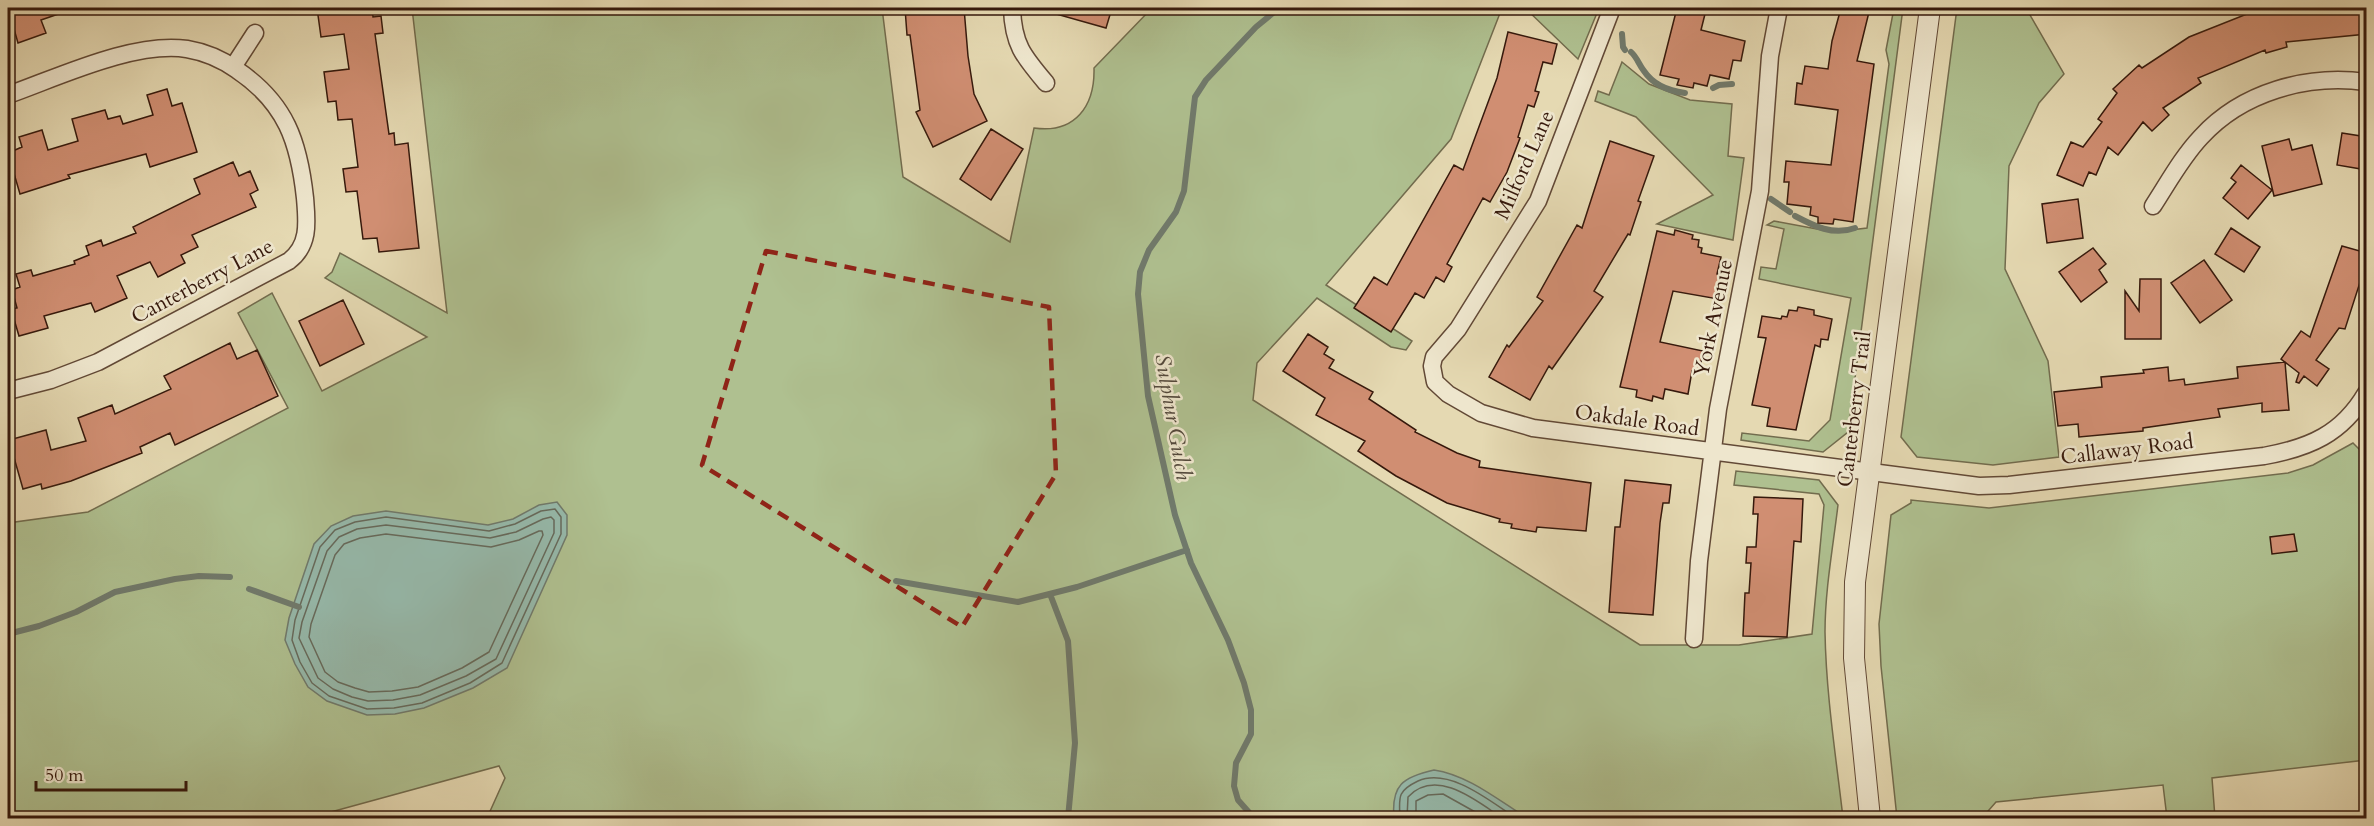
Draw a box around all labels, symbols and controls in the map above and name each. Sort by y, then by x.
street label: Milford Lane [1488,106,1561,224]
street label: Canterberry Lane [126,232,278,331]
street label: York Avenue [1687,257,1740,380]
street label: Canterberry Trail [1831,329,1878,489]
water label: Sulphur Gulch [1147,352,1199,483]
street label: Oakdale Road [1573,397,1701,444]
street label: Callaway Road [2059,427,2195,472]
scale bar [36,754,186,792]
text: 50 m [45,763,84,788]

